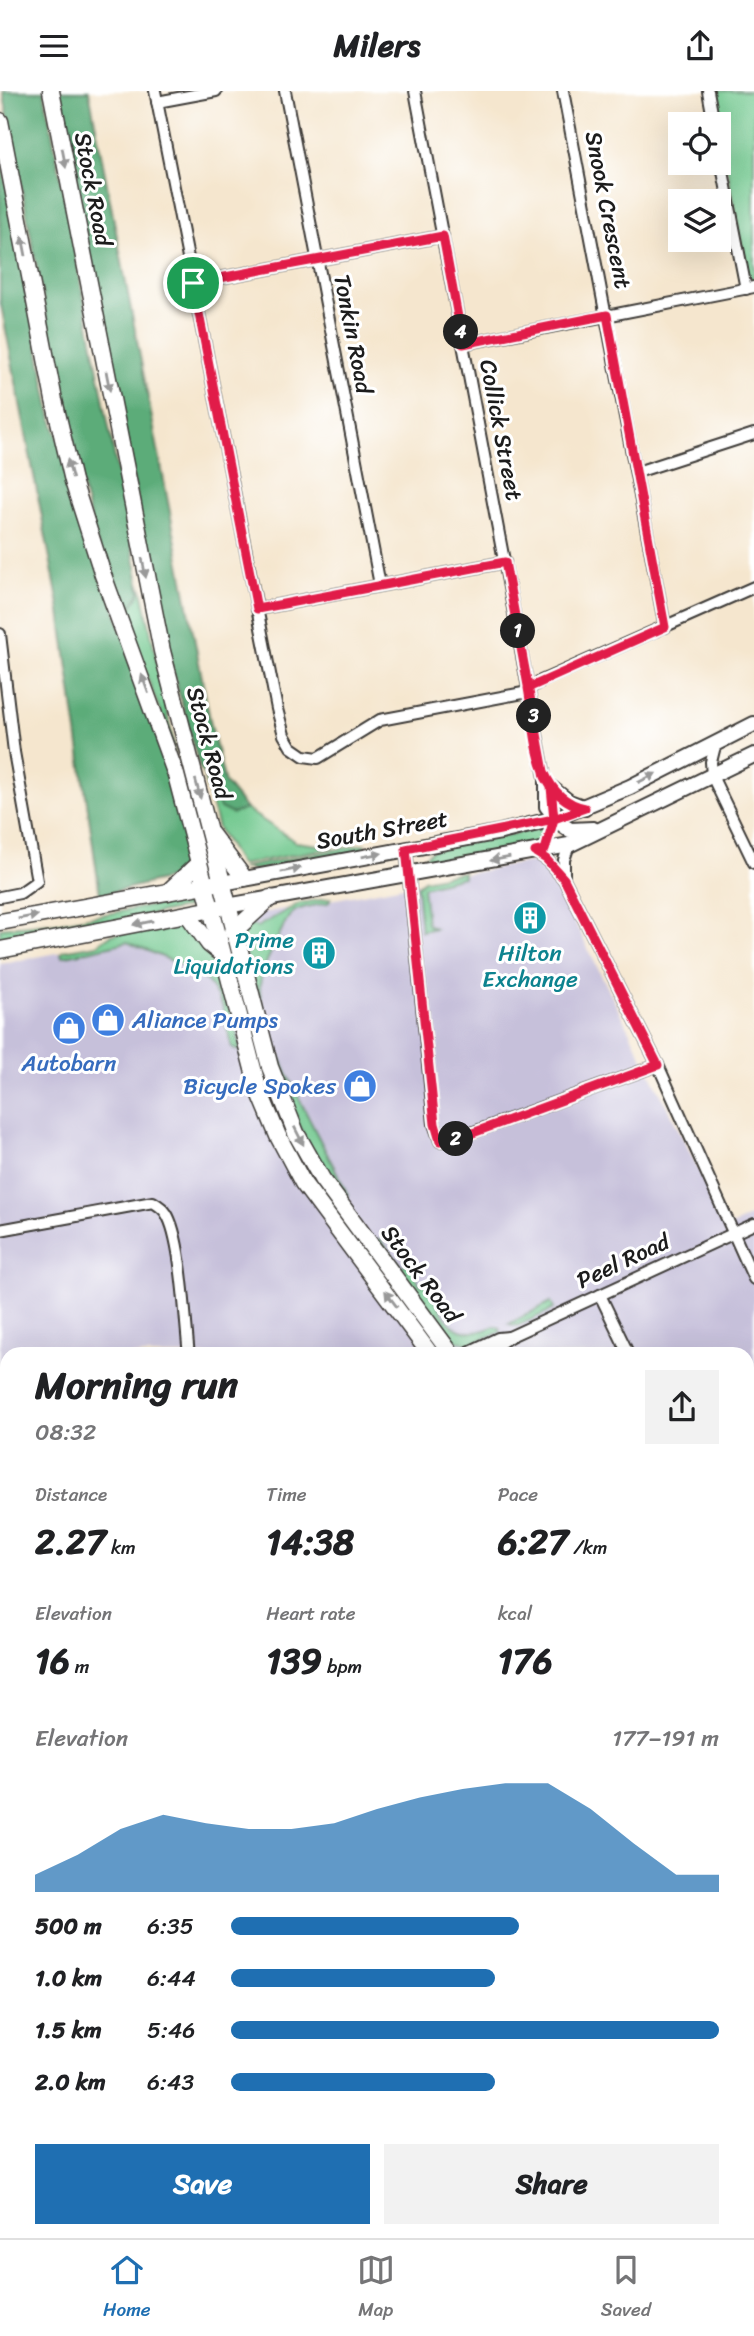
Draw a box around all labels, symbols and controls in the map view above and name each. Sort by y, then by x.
text: Milers [334,17,420,74]
icon: menu [35,27,73,65]
icon: share [681,27,719,65]
map controls [668,112,731,252]
button: locate [668,112,731,175]
street label: Snook Crescent [573,128,643,292]
street label: Stock Road [62,129,124,251]
one-way arrow [59,147,70,169]
button: layers [668,189,731,252]
one-way arrow [18,235,29,257]
pin [163,253,223,313]
icon: arrive [174,264,212,302]
street label: Tonkin Road [321,271,385,399]
pin: 4 [444,315,478,349]
text: 4 [455,315,466,348]
street label: Collick Street [467,356,535,504]
one-way arrow [102,370,113,392]
one-way arrow [64,458,75,480]
one-way arrow [139,557,150,579]
pin: 1 [500,613,536,649]
text: 1 [513,614,522,647]
one-way arrow [139,673,150,694]
street label: Stock Road [174,682,244,806]
pin: 3 [516,699,552,733]
text: 3 [528,699,539,732]
one-way arrow [637,772,657,784]
one-way arrow [193,778,204,800]
street label: South Street [313,798,451,862]
one-way arrow [361,849,383,860]
one-way arrow [489,853,511,864]
one-way arrow [280,864,302,875]
building icon: Hilton Exchange [511,899,549,937]
one-way arrow [17,911,39,922]
one-way arrow [132,918,154,929]
place label: Prime Liquidations [174,920,294,987]
place label: Hilton Exchange [482,933,578,1000]
building icon: Prime Liquidations [300,934,338,972]
place label: Aliance Pumps [131,1000,279,1041]
shop icon: Aliance Pumps [89,1001,127,1039]
shop icon: Autobarn [50,1009,88,1047]
place label: Autobarn [21,1043,116,1084]
place label: Bicycle Spokes [183,1066,336,1107]
shop icon: Bicycle Spokes [341,1067,379,1105]
pin: 2 [438,1121,474,1157]
text: 2 [450,1122,461,1155]
one-way arrow [293,1126,304,1146]
street label: Stock Road [370,1216,473,1334]
street label: Peel Road [569,1221,678,1301]
one-way arrow [385,1290,399,1308]
text: Morning run [35,1352,238,1419]
button: share [645,1370,719,1444]
text: 08:32 [35,1412,96,1453]
text: Distance [35,1478,107,1511]
text: Time [266,1478,307,1511]
text: Pace [498,1478,538,1511]
text: 2.27 [35,1511,106,1573]
text: 14:38 [266,1511,354,1573]
text: 6:27 [498,1511,568,1573]
text: km [106,1531,136,1564]
text: /km [568,1531,607,1564]
text: Elevation [35,1597,112,1630]
text: Heart rate [266,1597,356,1630]
text: kcal [498,1597,532,1630]
text: 16 [35,1630,70,1692]
text: 139 [266,1630,322,1692]
text: 176 [498,1630,553,1692]
text: m [70,1650,89,1683]
text: bpm [322,1650,362,1683]
text: Elevation [35,1718,128,1759]
text: 177–191 m [612,1718,719,1759]
text: 500 m [35,1906,102,1947]
text: 6:35 [147,1906,194,1947]
text: 1.0 km [35,1958,102,1999]
text: 6:44 [147,1958,196,1999]
text: 1.5 km [35,2010,102,2051]
text: 5:46 [147,2010,195,2051]
text: 2.0 km [35,2062,106,2103]
text: 6:43 [147,2062,194,2103]
button: Save [35,2144,370,2224]
button: Share [384,2144,719,2224]
tab: Home [103,2251,151,2326]
tab: Map [357,2251,395,2326]
tab: Saved [601,2251,651,2326]

